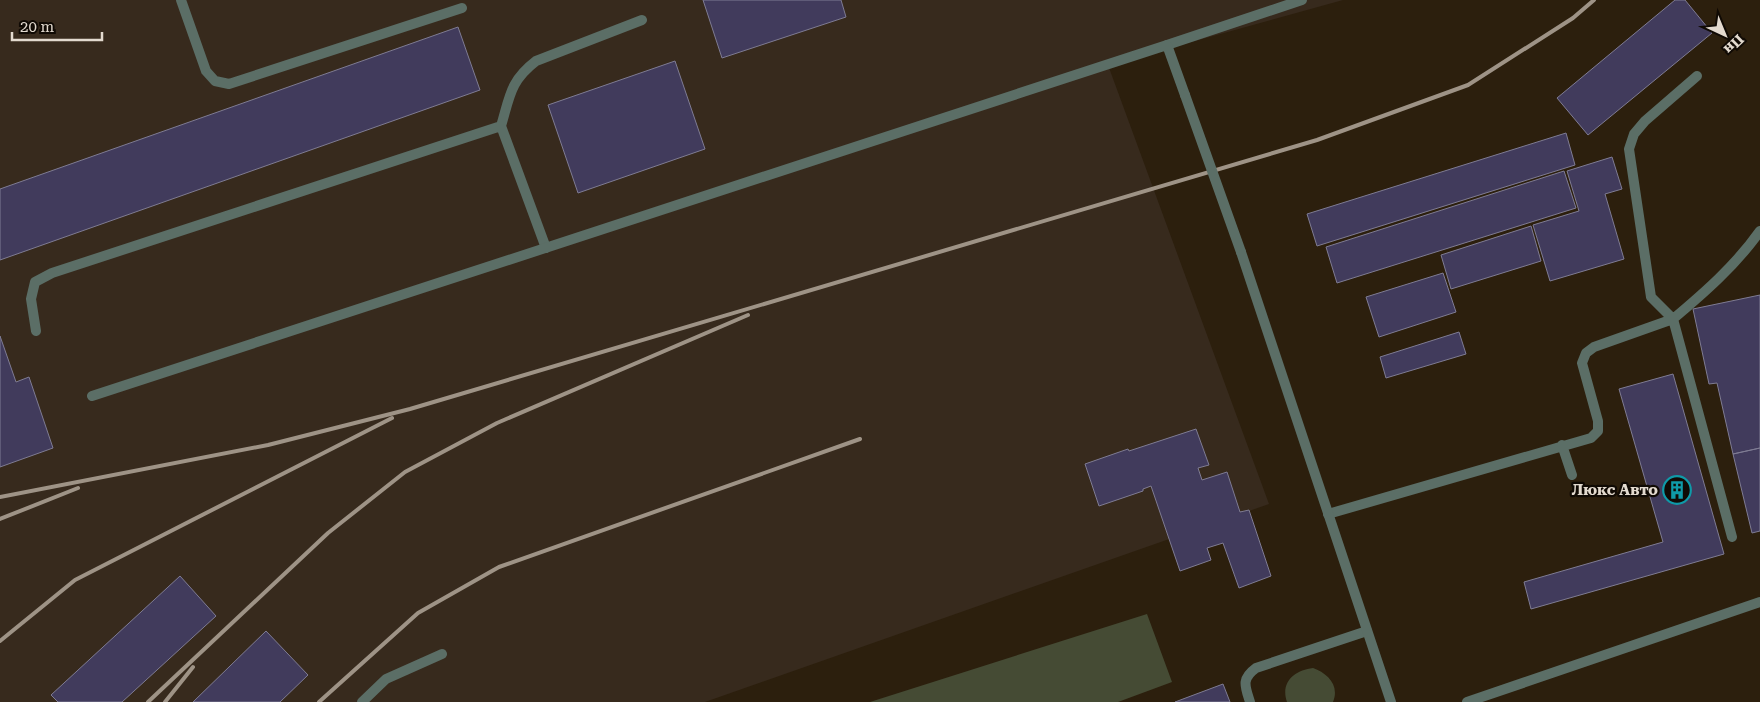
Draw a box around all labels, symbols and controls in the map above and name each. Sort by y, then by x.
scale bar [12,10,102,42]
north arrow [1700,10,1750,60]
text: 20 m [20,18,55,36]
text: Пн [1721,31,1747,58]
building icon: Люкс Авто [1662,475,1692,505]
place label: Люкс Авто [1572,481,1658,499]

